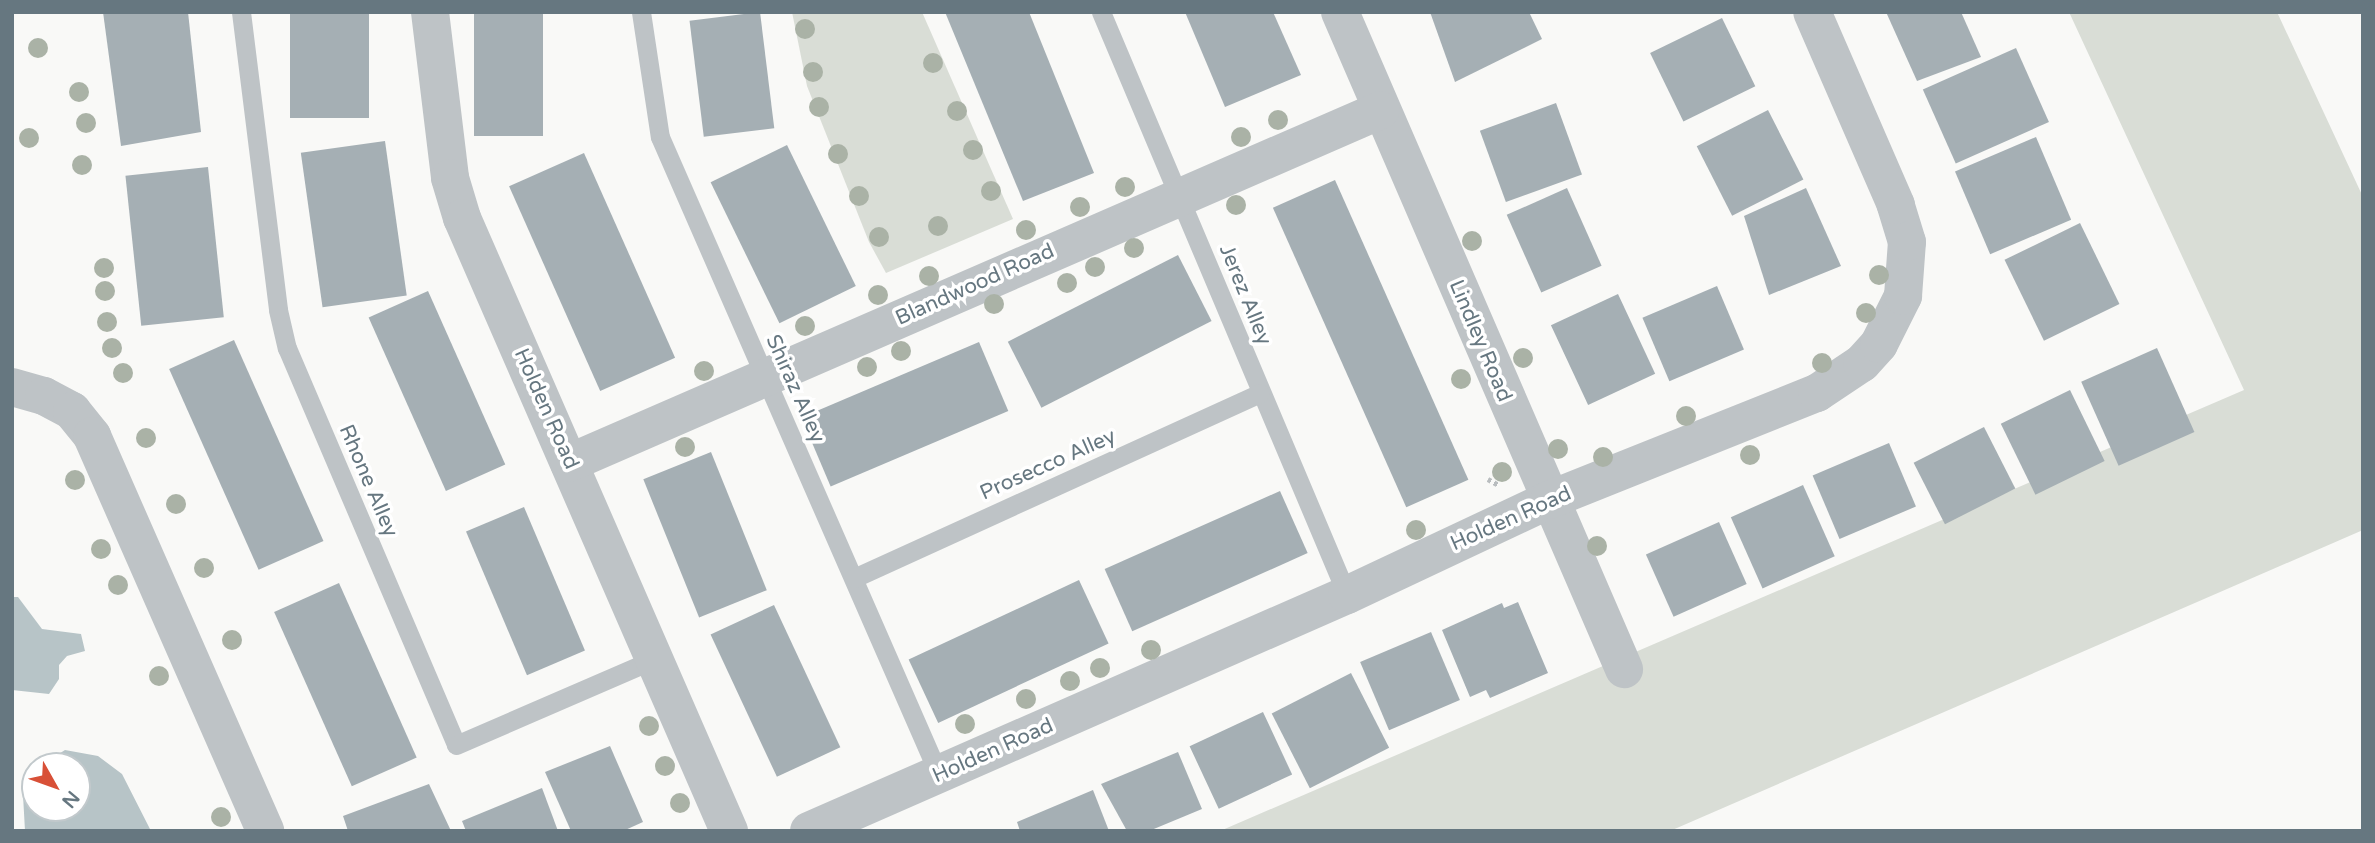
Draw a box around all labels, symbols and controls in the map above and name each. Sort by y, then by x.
street label: Blandwood Road [892,239,1058,331]
street label: Jerez Alley [1213,241,1277,349]
street label: Lindley Road [1443,276,1517,406]
street label: Shiraz Alley [760,331,830,447]
street label: Holden Road [508,345,584,473]
street label: Rhone Alley [333,421,403,541]
street label: Prosecco Alley [976,424,1120,506]
street label: Holden Road [1447,481,1575,557]
street label: Holden Road [929,713,1057,789]
north arrow [21,752,91,822]
text: N [57,786,84,812]

